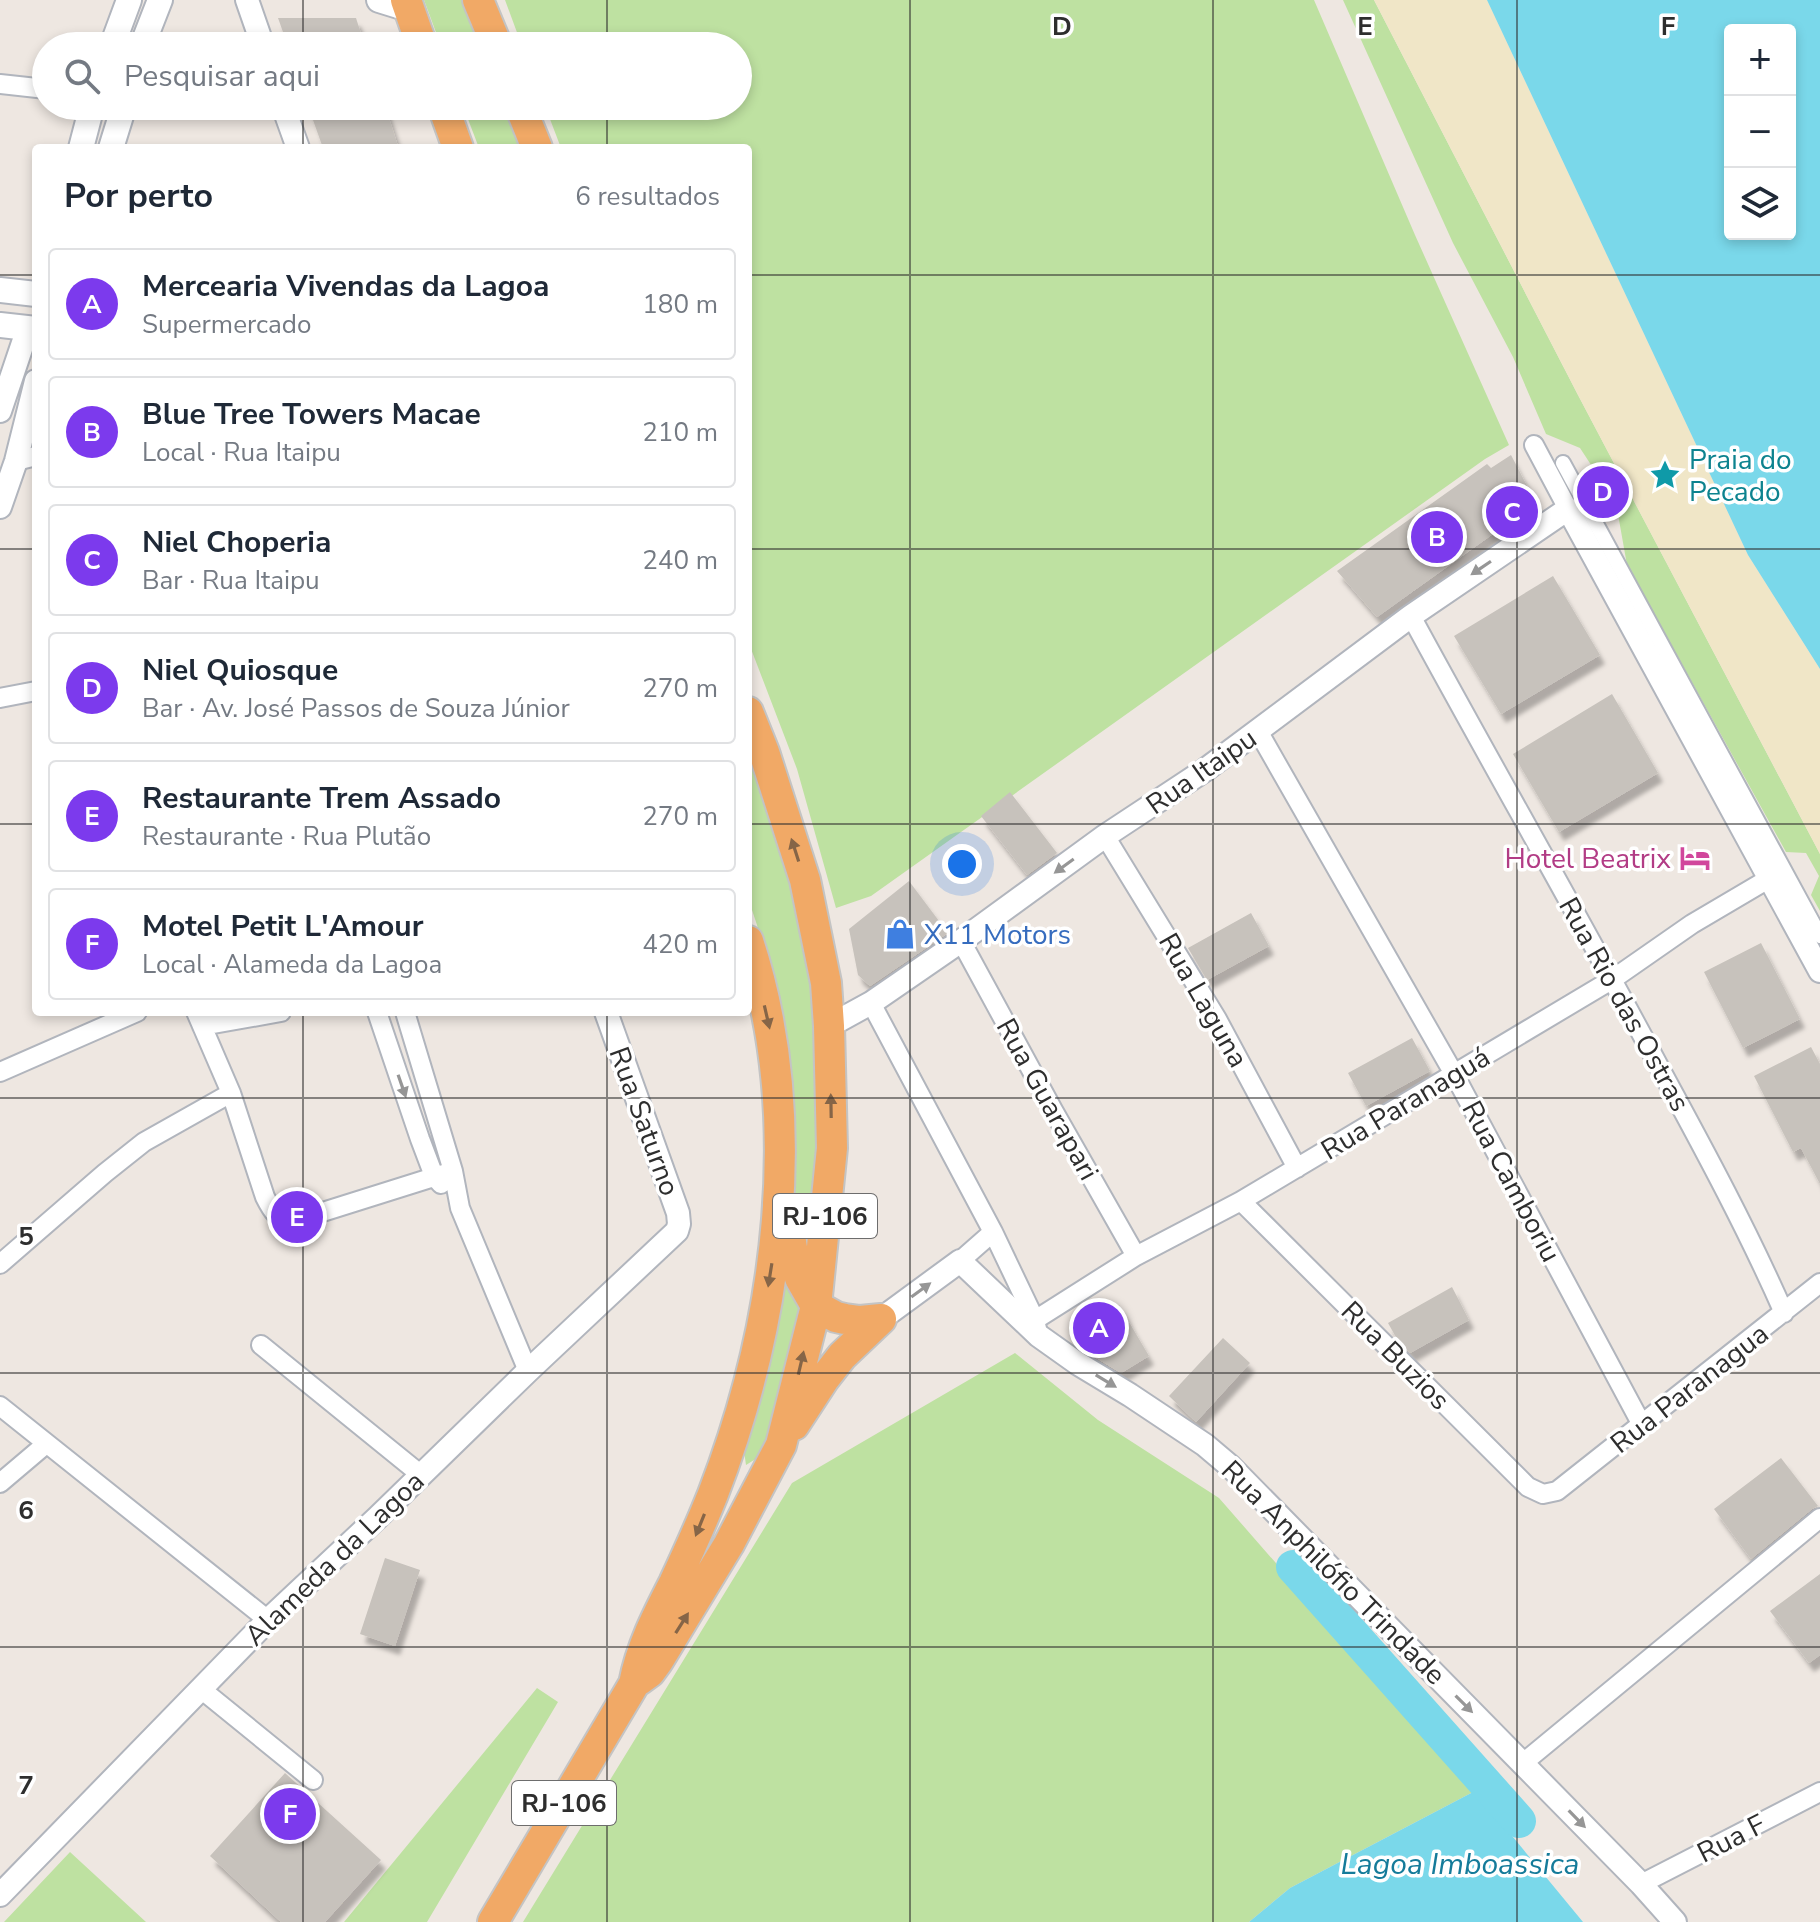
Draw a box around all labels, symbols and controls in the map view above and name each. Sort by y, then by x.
text: D [1052,9,1072,44]
text: E [1357,9,1373,44]
text: F [1661,9,1675,44]
map controls [1724,24,1796,240]
button: + [1724,24,1796,96]
search box [32,32,752,120]
icon: search [60,54,104,98]
text: Pesquisar aqui [124,56,320,97]
button: − [1724,96,1796,168]
button: layers [1724,168,1796,240]
text: Por perto [64,173,213,219]
text: 6 resultados [575,179,720,214]
text: Mercearia Vivendas da Lagoa [142,266,549,307]
text: A [82,287,102,322]
text: 180 m [642,287,718,322]
text: Supermercado [142,307,311,342]
text: Blue Tree Towers Macae [142,394,481,435]
text: B [83,415,101,450]
text: 210 m [642,415,718,450]
text: Local · Rua Itaipu [142,435,341,470]
place label: Praia do Pecado [1689,441,1792,511]
place icon: Praia do Pecado [1648,458,1682,492]
pin: D [1577,462,1629,522]
pin: C [1486,482,1538,542]
pin: B [1411,507,1463,567]
text: Niel Choperia [142,522,331,563]
text: C [83,543,101,578]
text: 240 m [642,543,718,578]
one-way arrow [1470,560,1491,575]
text: Bar · Rua Itaipu [142,563,320,598]
text: Niel Quiosque [142,650,338,691]
text: D [82,671,102,706]
text: 270 m [642,671,718,706]
text: Bar · Av. José Passos de Souza Júnior [142,691,570,726]
street label: Rua Itaipu [1139,720,1264,824]
text: Restaurante Trem Assado [142,778,501,819]
text: E [84,799,100,834]
text: 270 m [642,799,718,834]
text: Restaurante · Rua Plutão [142,819,431,854]
one-way arrow [789,837,801,861]
place label: Hotel Beatrix [1505,840,1671,878]
hotel icon: Hotel Beatrix [1678,841,1712,875]
your location [942,844,982,884]
one-way arrow [1054,858,1075,873]
street label: Rua Rio das Ostras [1550,891,1699,1118]
text: Motel Petit L'Amour [142,906,423,947]
place label: X11 Motors [924,916,1071,954]
shop icon: X11 Motors [883,917,917,951]
street label: Rua Laguna [1149,926,1257,1075]
text: F [85,927,99,962]
text: 420 m [642,927,718,962]
text: Local · Alameda da Lagoa [142,947,442,982]
one-way arrow [761,1005,774,1030]
street label: Rua Guarapari [987,1012,1107,1187]
street label: Rua Paranaguá [1314,1038,1497,1169]
street label: Rua Saturno [600,1042,689,1201]
one-way arrow [397,1074,409,1098]
one-way arrow [824,1093,837,1118]
street label: Rua Camboriu [1453,1094,1570,1269]
pin: E [271,1187,323,1247]
road number: RJ-106 [773,1194,877,1238]
text: 5 [18,1219,34,1254]
one-way arrow [763,1263,776,1288]
one-way arrow [910,1283,931,1298]
street label: Rua Buzios [1332,1293,1458,1419]
pin: A [1073,1298,1125,1358]
street label: Rua Paranagua [1603,1315,1776,1462]
one-way arrow [795,1351,807,1376]
one-way arrow [1095,1374,1117,1388]
street label: Rua Anphilófio Trindade [1213,1452,1454,1693]
street label: Alameda da Lagoa [237,1463,433,1654]
text: 6 [18,1493,34,1528]
one-way arrow [694,1513,707,1537]
one-way arrow [674,1612,688,1634]
one-way arrow [1454,1694,1473,1713]
text: 7 [18,1768,34,1803]
road number: RJ-106 [512,1781,616,1825]
pin: F [264,1784,316,1844]
street label: Rua F [1691,1806,1772,1872]
one-way arrow [1568,1809,1586,1828]
water label: Lagoa Imboassica [1340,1844,1580,1885]

